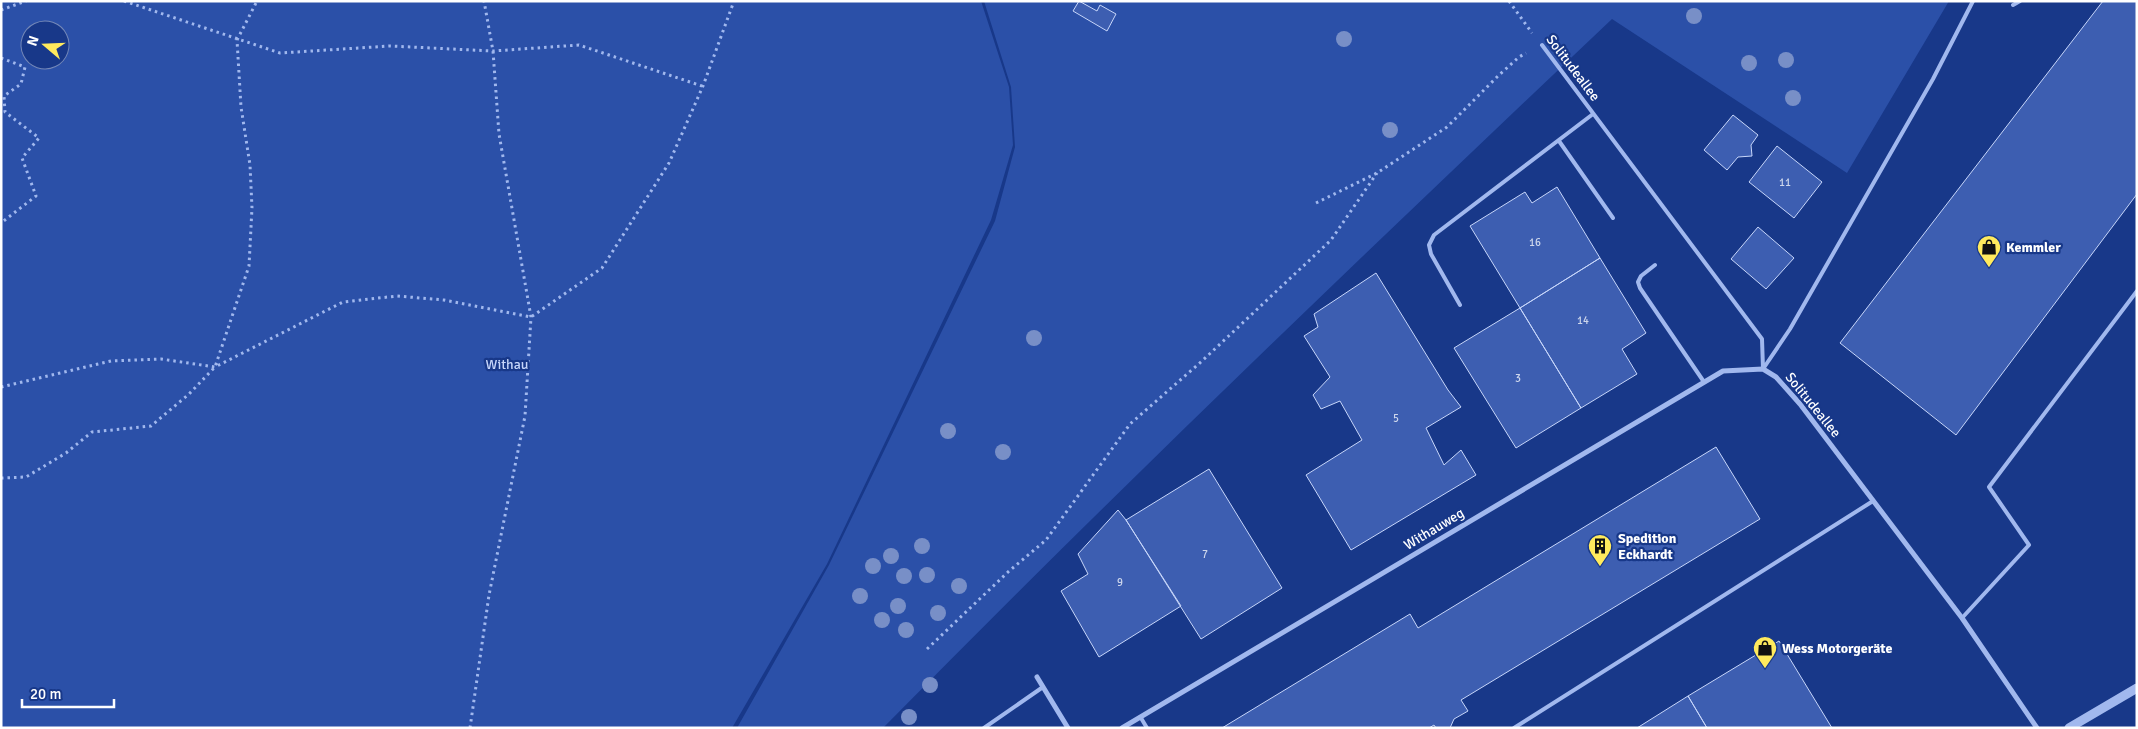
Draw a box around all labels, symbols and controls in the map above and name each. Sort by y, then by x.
north arrow [20,20,70,70]
street label: Solitudeallee [1542,31,1604,105]
text: N [24,34,43,48]
house number: 11 [1779,176,1791,189]
shop icon: Kemmler [1976,234,2002,268]
house number: 16 [1529,236,1541,249]
place label: Kemmler [2006,239,2061,256]
house number: 14 [1577,314,1589,327]
park label: Withau [486,356,528,373]
street label: Solitudeallee [1782,369,1844,441]
house number: 3 [1515,372,1521,385]
house number: 5 [1393,412,1399,425]
street label: Withauweg [1401,504,1467,554]
place label: Spedition Eckhardt [1618,530,1677,563]
building icon: Spedition Eckhardt [1587,533,1613,567]
house number: 7 [1202,548,1208,561]
house number: 9 [1117,576,1123,589]
shop icon: Wess Motorgeräte [1752,635,1778,669]
place label: Wess Motorgeräte [1782,640,1892,657]
scale bar [22,676,115,708]
text: 20 m [30,685,61,703]

